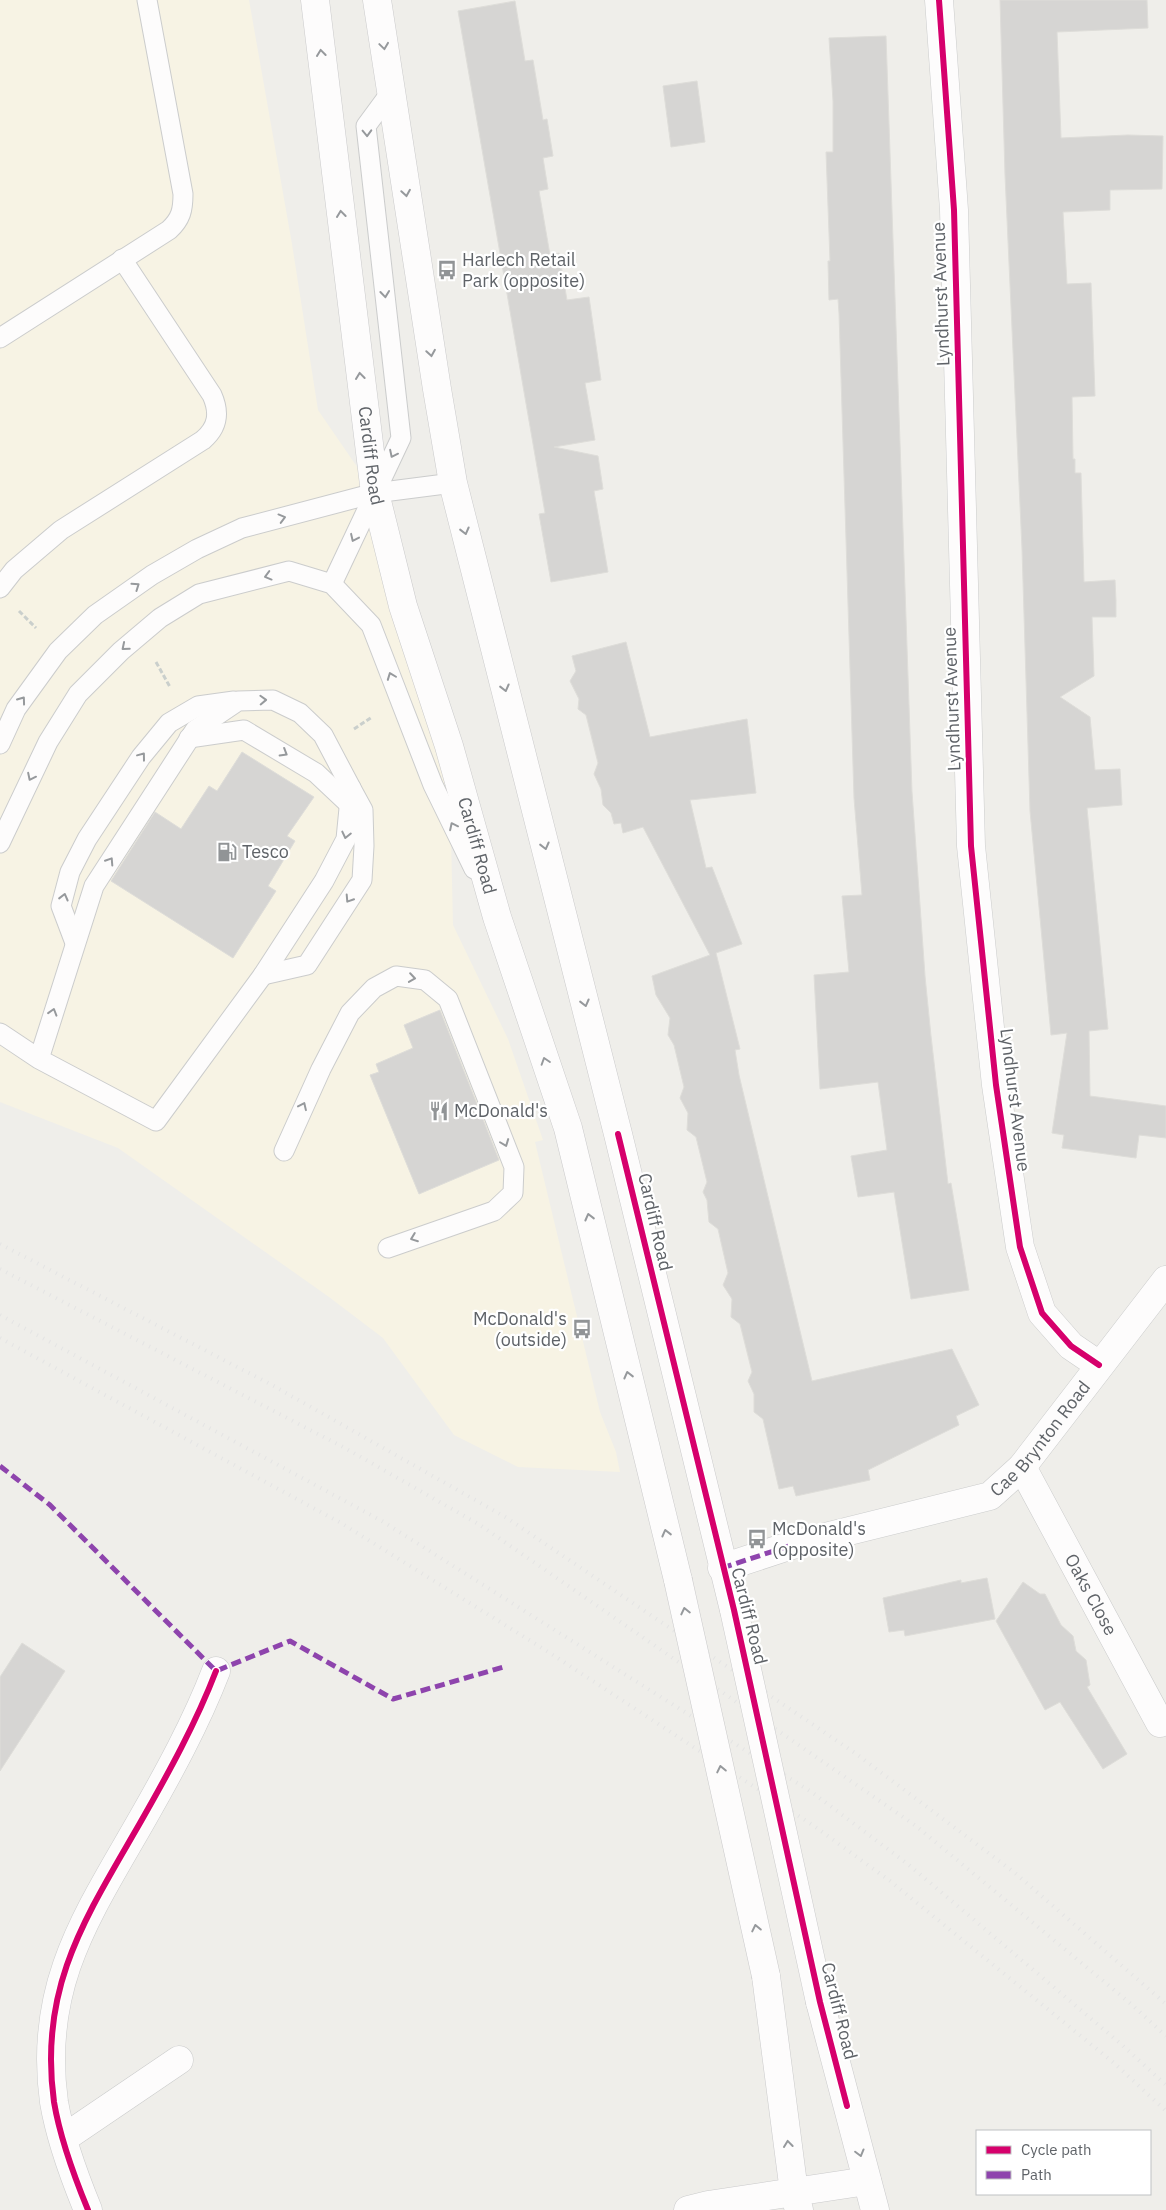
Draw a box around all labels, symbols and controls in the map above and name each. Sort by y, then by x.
one-way arrow [378,43,389,51]
one-way arrow [316,49,327,57]
one-way arrow [362,130,373,138]
one-way arrow [401,188,411,197]
one-way arrow [336,210,347,218]
street label: Lyndhurst Avenue [926,221,955,367]
place label: Harlech Retail Park (opposite) [462,248,585,292]
bus stop icon: Harlech Retail Park (opposite) [436,259,458,281]
one-way arrow [379,291,390,299]
one-way arrow [425,349,436,357]
one-way arrow [355,371,366,379]
street label: Cardiff Road [354,405,390,507]
one-way arrow [389,449,399,458]
one-way arrow [277,513,286,524]
one-way arrow [459,526,470,535]
one-way arrow [350,532,360,541]
one-way arrow [265,571,273,581]
one-way arrow [130,583,139,592]
street label: Lyndhurst Avenue [937,626,966,772]
one-way arrow [122,642,131,651]
one-way arrow [387,673,397,681]
one-way arrow [499,684,510,693]
one-way arrow [259,695,267,705]
one-way arrow [16,696,25,706]
one-way arrow [278,747,287,757]
one-way arrow [136,752,145,762]
one-way arrow [27,772,37,781]
street label: Cardiff Road [453,795,502,897]
one-way arrow [449,822,459,831]
one-way arrow [341,831,352,840]
place label: Tesco [242,840,289,863]
fuel station icon: Tesco [216,841,238,863]
one-way arrow [539,841,550,850]
one-way arrow [104,857,114,866]
one-way arrow [58,892,69,901]
one-way arrow [346,894,355,903]
one-way arrow [408,973,416,983]
one-way arrow [579,999,590,1008]
one-way arrow [47,1008,57,1017]
street label: Lyndhurst Avenue [995,1027,1036,1173]
one-way arrow [541,1057,551,1065]
place label: McDonald's [454,1099,548,1122]
restaurant icon: McDonald's [428,1100,450,1122]
one-way arrow [297,1102,307,1111]
one-way arrow [498,1138,509,1147]
street label: Cardiff Road [633,1171,678,1273]
one-way arrow [584,1212,595,1221]
one-way arrow [410,1232,419,1242]
place label: McDonald's (outside) [473,1307,567,1351]
bus stop icon: McDonald's (outside) [571,1318,593,1340]
one-way arrow [623,1370,634,1379]
street label: Cae Brynton Road [985,1376,1095,1502]
place label: McDonald's (opposite) [772,1517,866,1561]
one-way arrow [661,1528,672,1537]
bus stop icon: McDonald's (opposite) [746,1528,768,1550]
street label: Oaks Close [1060,1550,1123,1639]
street label: Cardiff Road [726,1565,773,1667]
one-way arrow [680,1606,691,1615]
one-way arrow [716,1765,727,1774]
one-way arrow [751,1924,762,1933]
street label: Cardiff Road [816,1960,863,2062]
legend [976,2130,1151,2195]
one-way arrow [783,2139,794,2147]
text: Cycle path [1021,2140,1092,2159]
one-way arrow [854,2149,864,2157]
text: Path [1021,2165,1052,2184]

